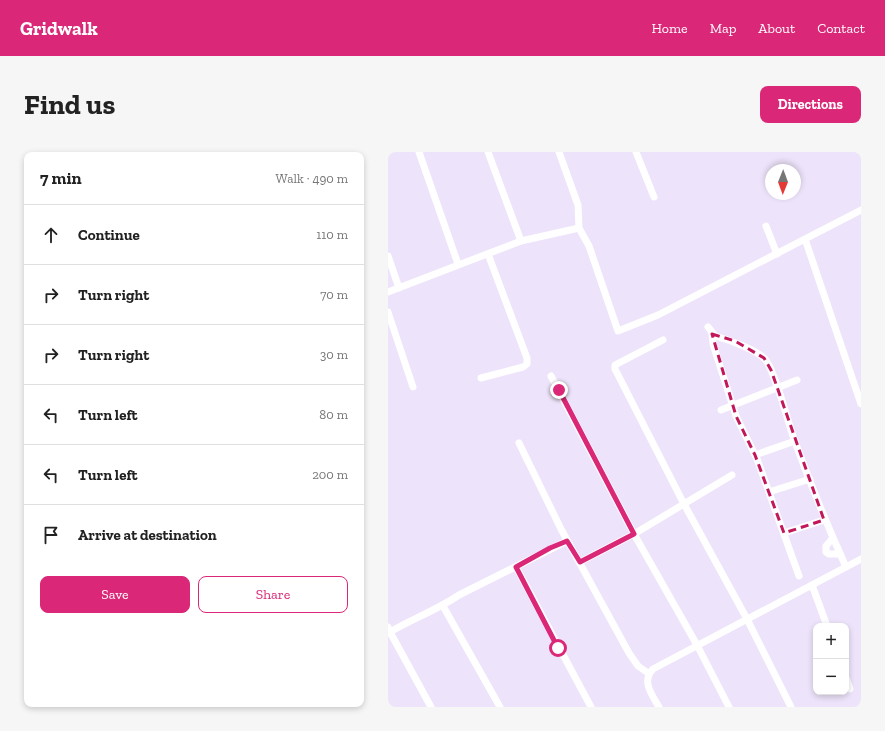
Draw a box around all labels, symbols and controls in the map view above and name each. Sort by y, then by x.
text: Gridwalk [20,17,98,40]
text: Home [652,20,688,37]
text: Map [710,20,736,37]
text: About [758,20,795,37]
text: Contact [817,20,865,37]
button: Directions [760,86,861,123]
text: Find us [24,88,115,121]
north arrow [765,164,801,200]
text: 7 min [40,168,82,188]
text: Walk · 490 m [276,171,348,186]
icon: ahead [40,224,62,246]
text: Continue [78,226,140,244]
text: 110 m [316,227,348,242]
icon: right [40,284,62,306]
text: Turn right [78,286,149,304]
text: 70 m [320,287,348,302]
icon: right [40,344,62,366]
text: Turn right [78,346,149,364]
text: 30 m [320,347,348,362]
route end [550,381,568,399]
icon: left [40,404,62,426]
text: Turn left [78,406,138,424]
text: 80 m [319,407,348,422]
icon: left [40,464,62,486]
text: Turn left [78,466,138,484]
text: 200 m [312,467,348,482]
icon: arrive [40,524,62,546]
text: Arrive at destination [78,526,217,544]
button: Save [40,576,190,613]
button: Share [198,576,348,613]
map controls [813,623,849,695]
button: + [813,623,849,659]
route start [549,639,567,657]
button: − [813,659,849,695]

